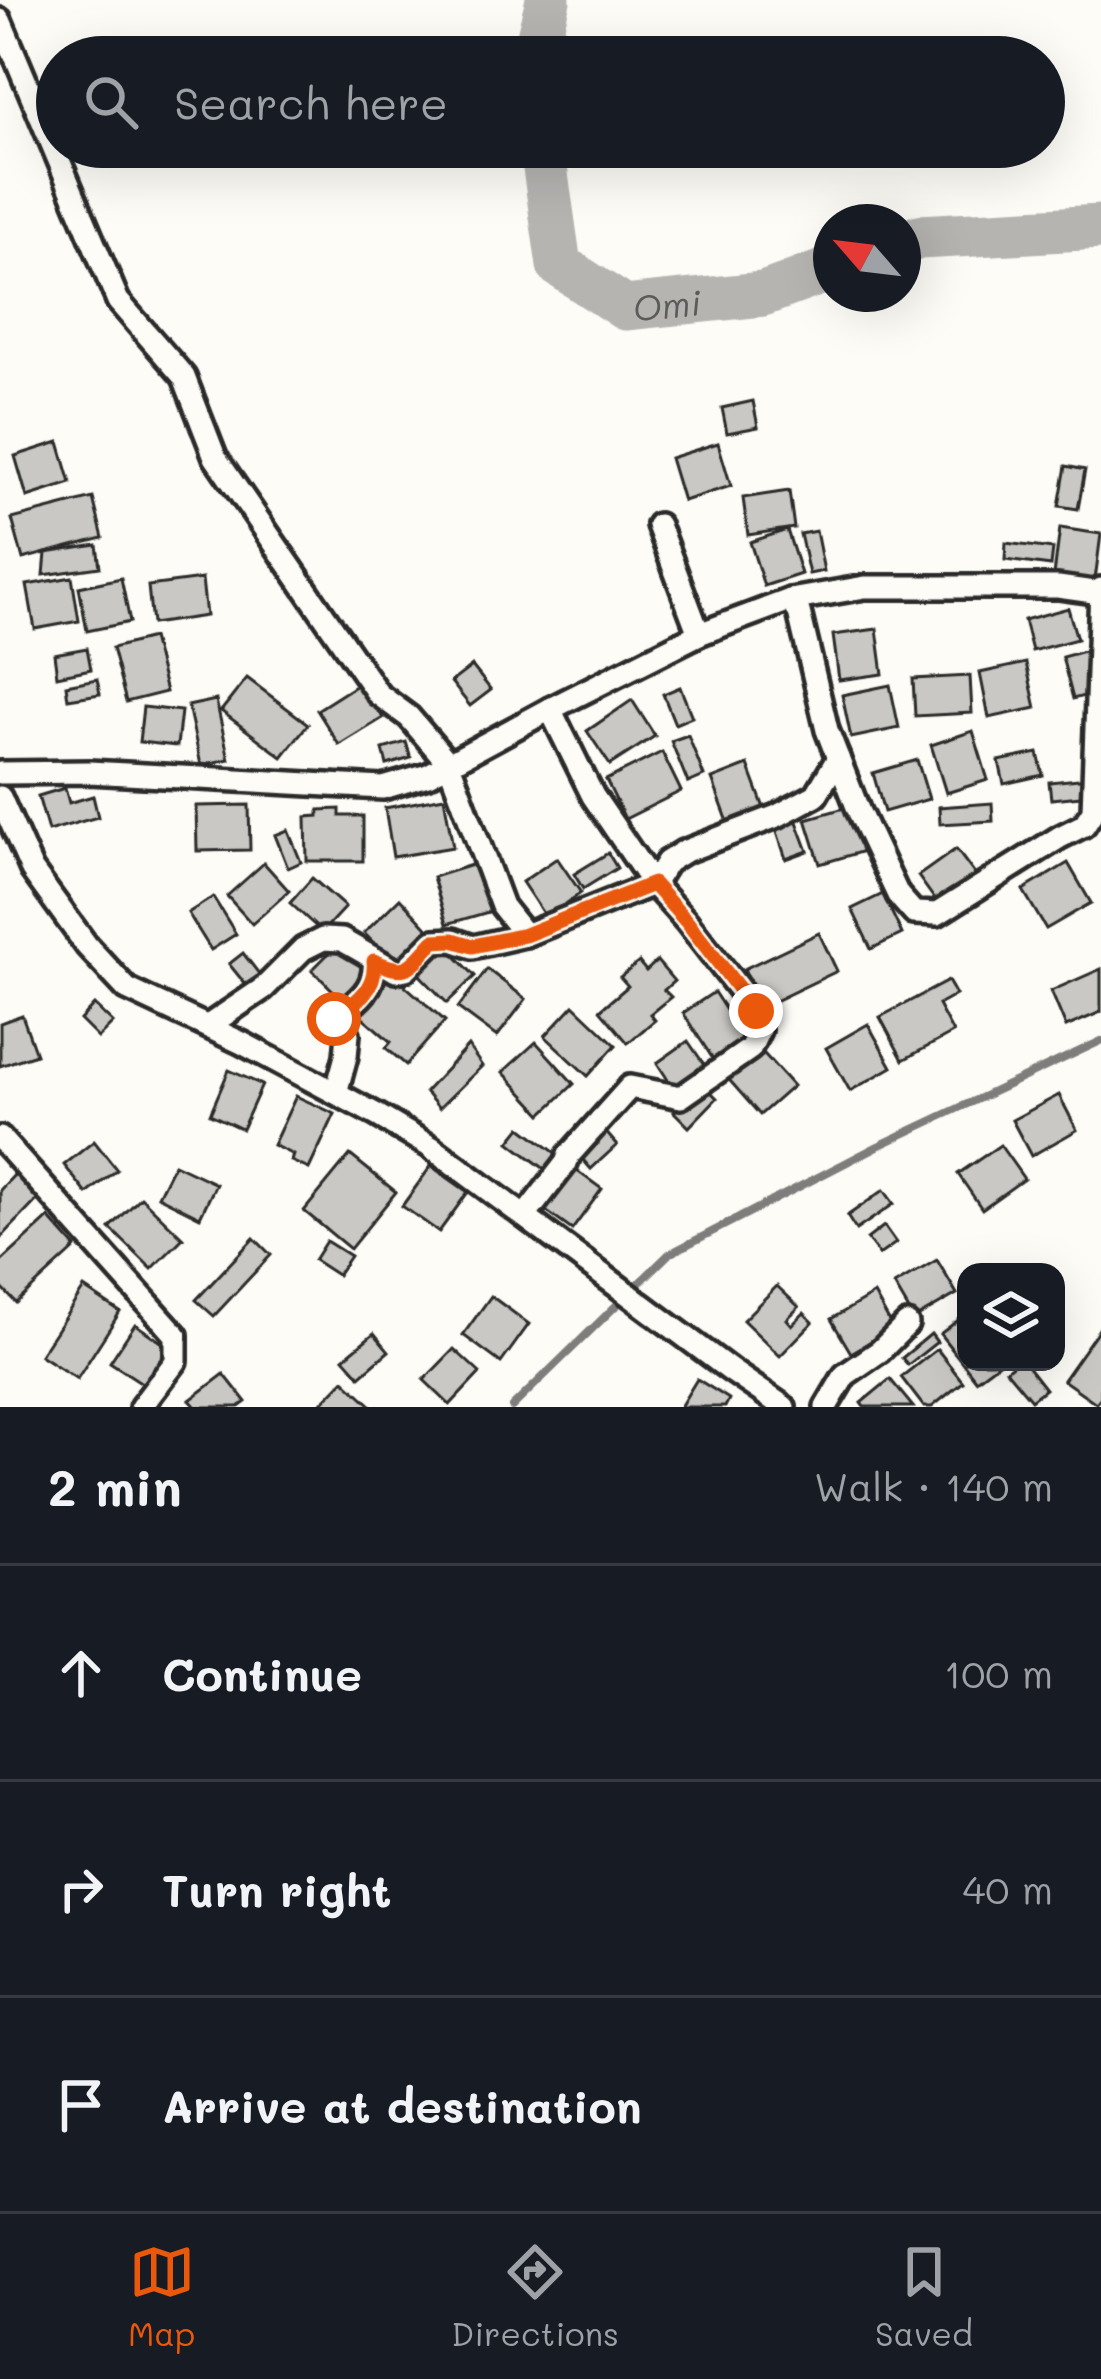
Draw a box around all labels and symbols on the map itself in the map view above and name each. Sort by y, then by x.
north arrow [813,204,921,312]
water label: Omi [630,277,703,331]
route end [729,984,783,1038]
route start [307,992,361,1046]

